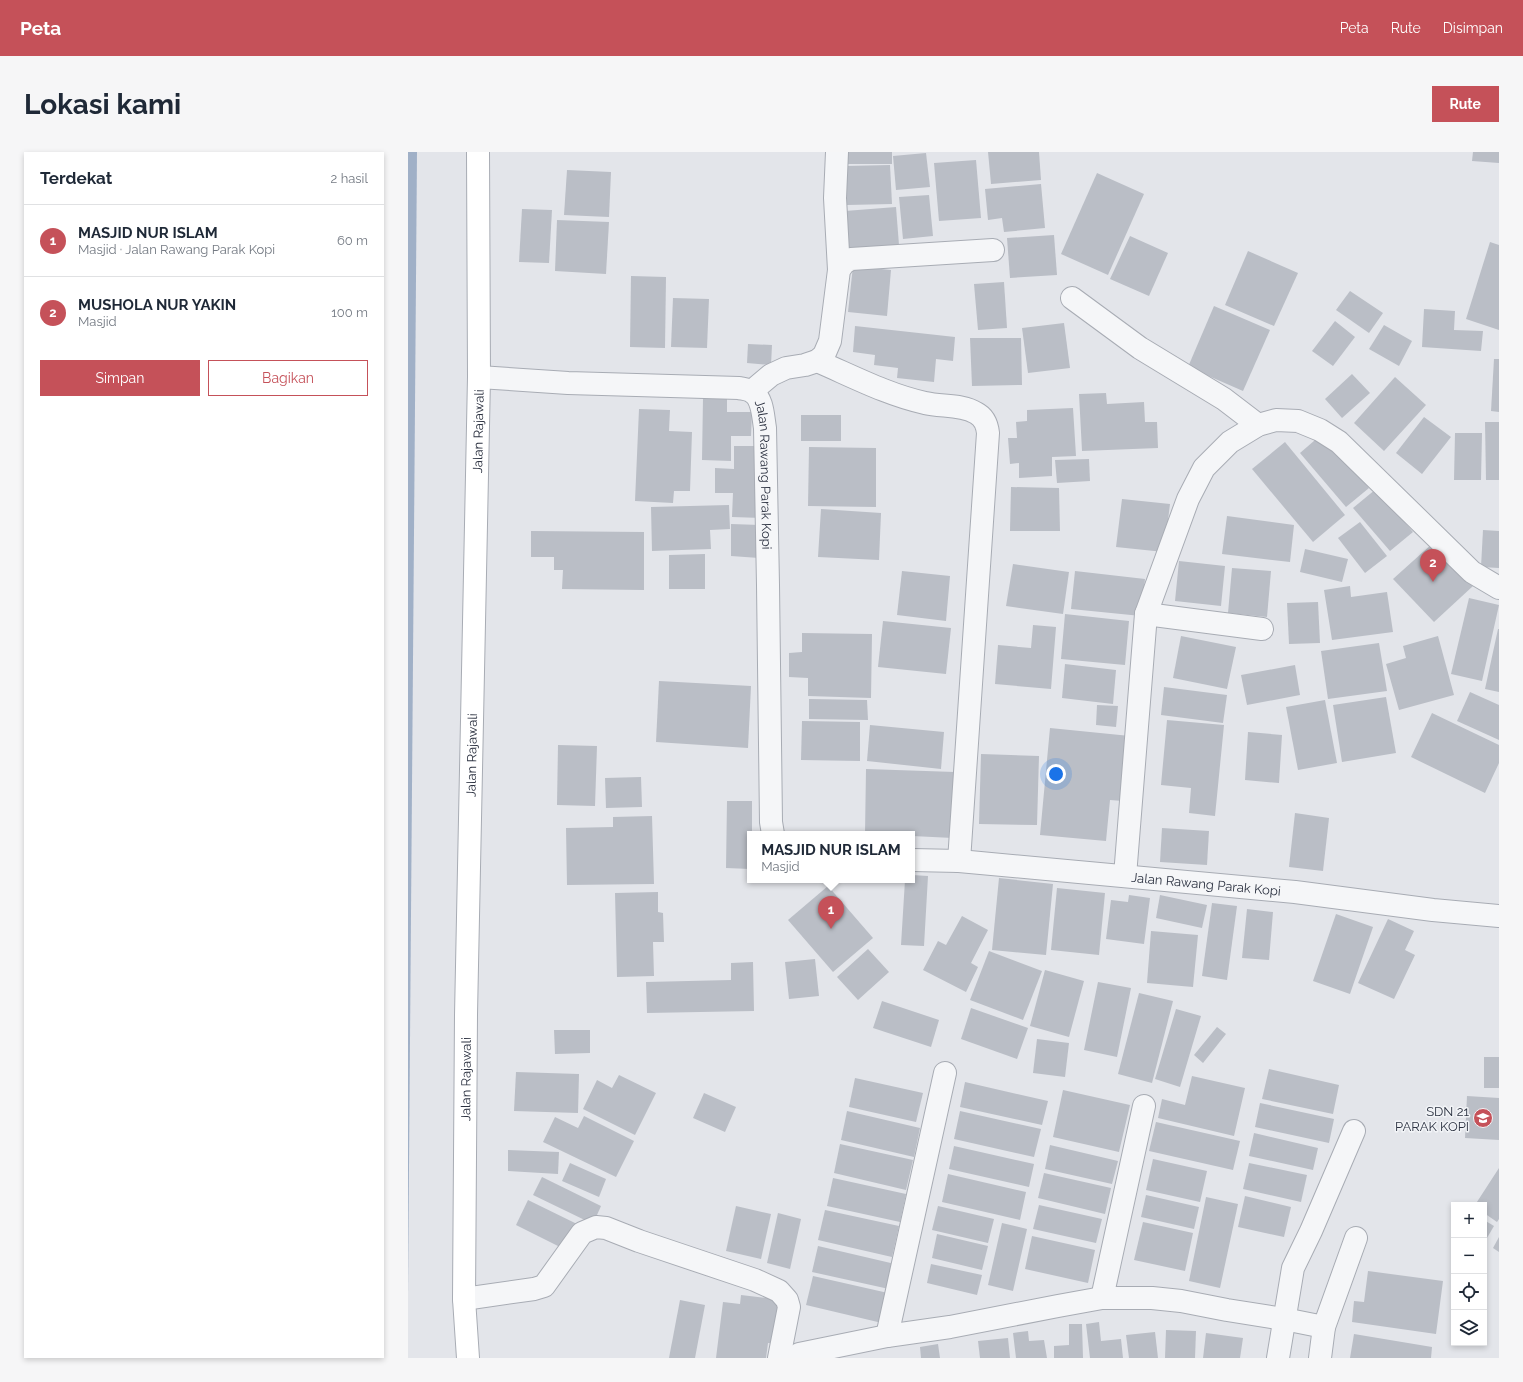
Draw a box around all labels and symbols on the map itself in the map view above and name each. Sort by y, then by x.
street label: Jalan Rajawali [470,389,486,473]
street label: Jalan Rawang Parak Kopi [752,397,775,550]
pin: 2 [1420,549,1446,582]
street label: Jalan Rajawali [463,713,480,797]
your location [1046,764,1066,784]
street label: Jalan Rawang Parak Kopi [1131,869,1281,898]
pin: 1 [818,896,844,929]
street label: Jalan Rajawali [458,1037,473,1121]
place label: SDN 21 PARAK KOPI [1395,1104,1469,1134]
school or university icon: SDN 21 PARAK KOPI [1472,1107,1494,1129]

